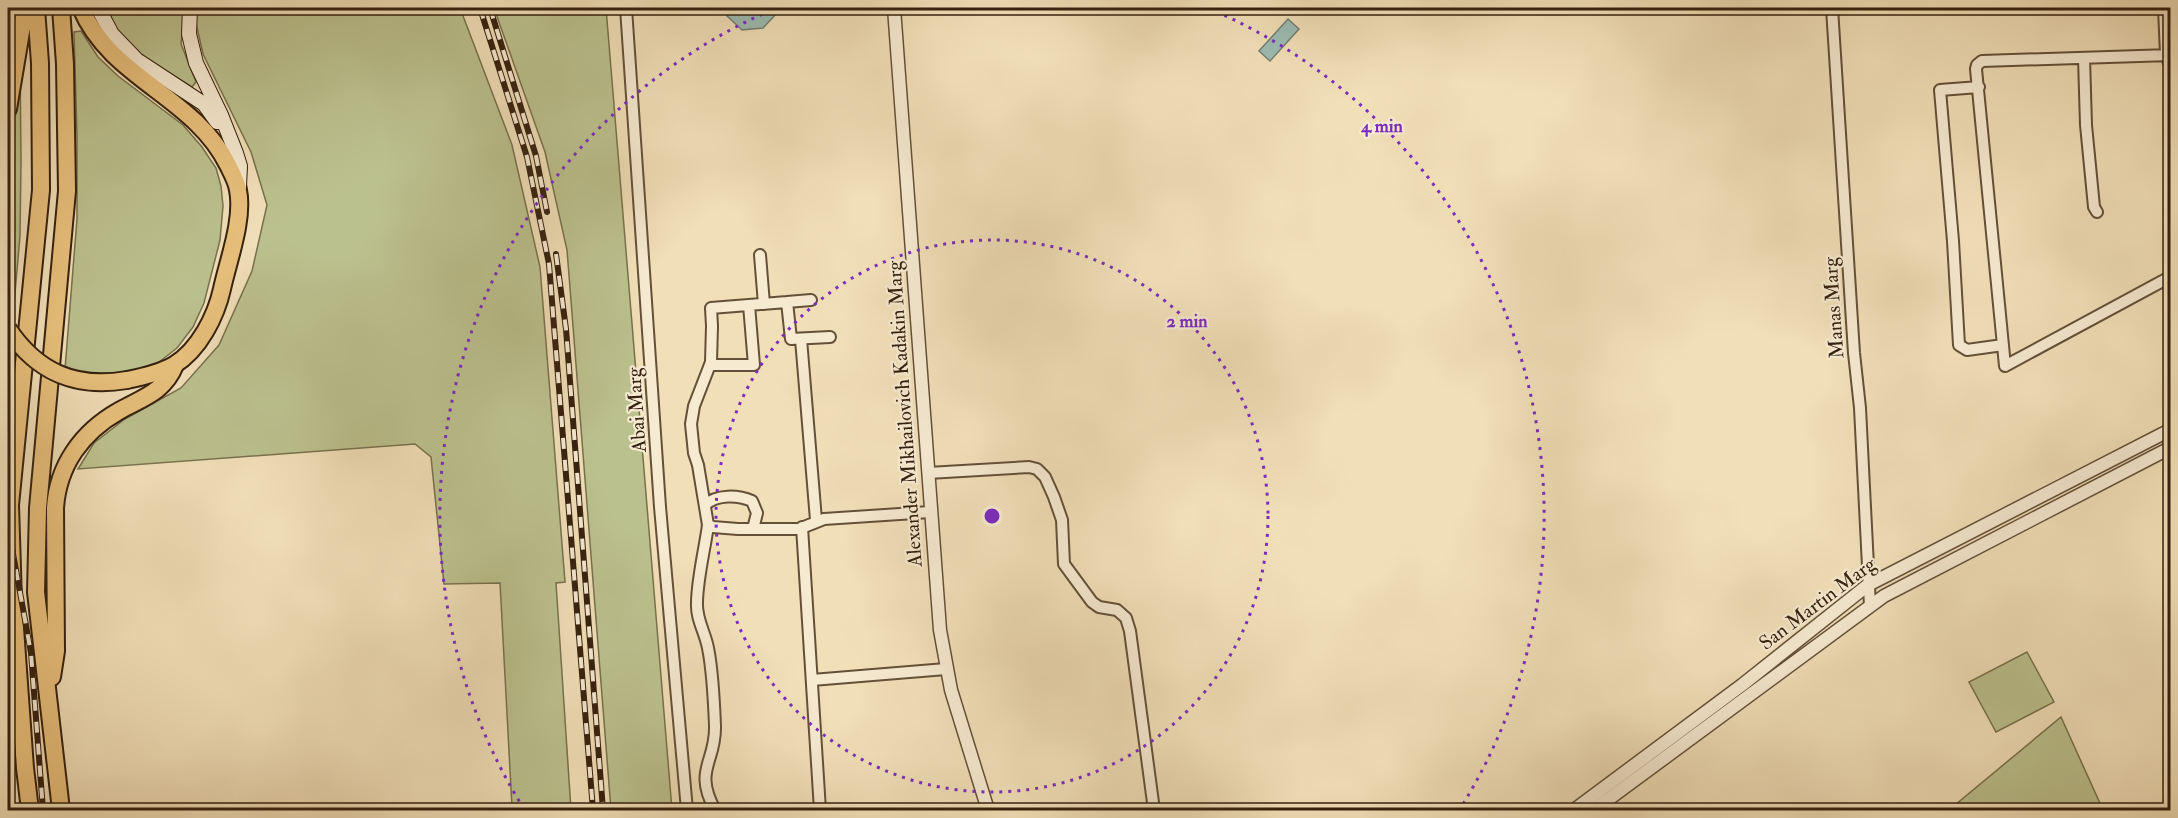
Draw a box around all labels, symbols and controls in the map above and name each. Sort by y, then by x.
text: 4 min [1360,115,1403,138]
street label: Manas Marg [1817,255,1850,360]
street label: Alexander Mikhailovich Kadakin Marg [881,259,928,569]
text: 2 min [1167,310,1208,333]
street label: Abai Marg [621,366,652,454]
centre of rings [982,506,1002,526]
street label: San Martin Marg [1754,551,1882,655]

